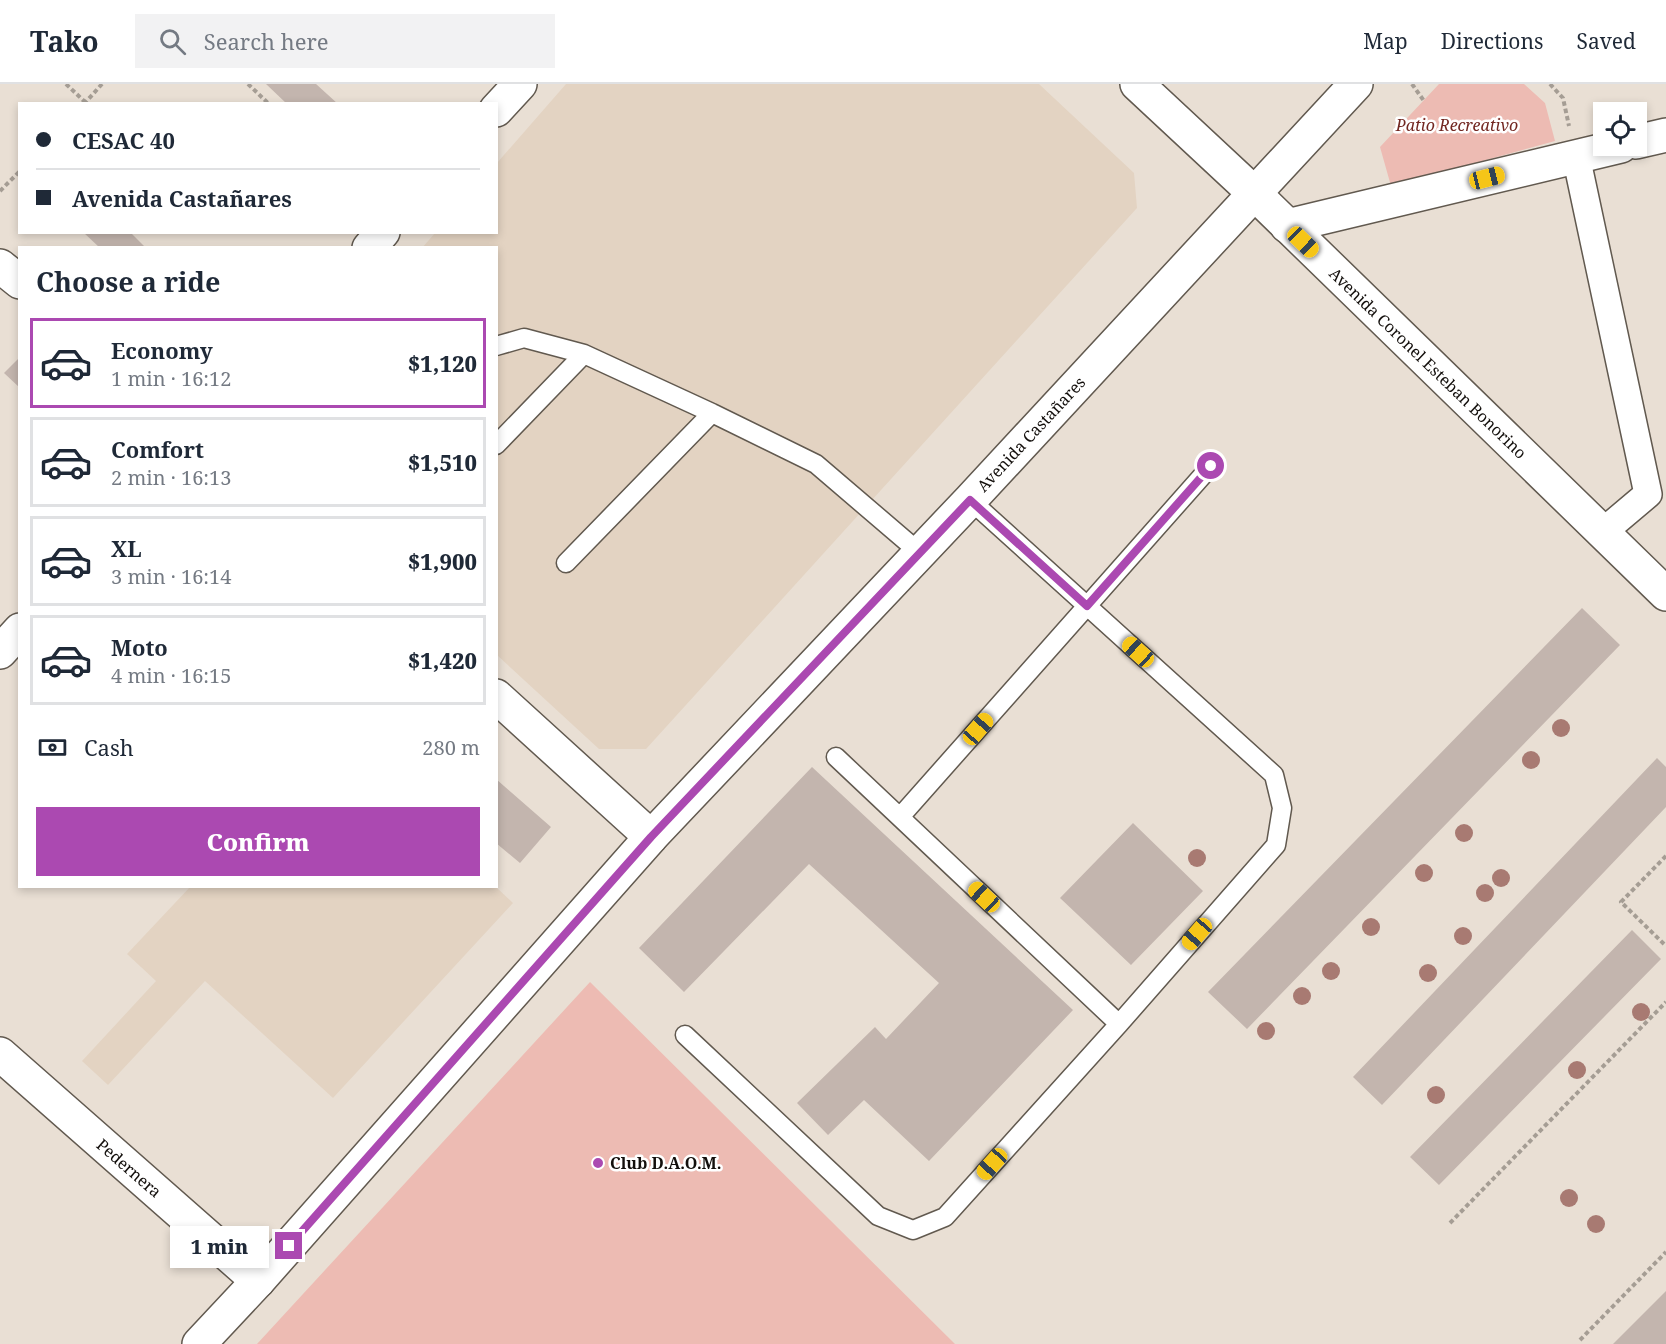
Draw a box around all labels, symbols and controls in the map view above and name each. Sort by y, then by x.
search box [135,14,555,68]
text: Tako [30,22,99,60]
icon: search [156,25,189,58]
text: Search here [204,26,329,56]
text: Map [1363,27,1408,55]
text: Directions [1441,27,1543,55]
text: Saved [1576,27,1636,55]
map controls [1593,102,1647,156]
button: locate [1593,102,1647,156]
park label: Patio Recreativo [1395,114,1518,136]
text: CESAC 40 [72,125,175,155]
car [1467,165,1507,191]
text: Avenida Castañares [72,183,292,213]
car [1284,223,1322,261]
text: Choose a ride [36,263,221,300]
street label: Avenida Coronel Esteban Bonorino [1324,263,1532,463]
text: Economy [111,335,213,365]
icon: car [39,336,93,390]
text: $1,120 [408,348,477,378]
text: 1 min · 16:12 [111,365,231,392]
street label: Avenida Castañares [972,372,1090,496]
text: Comfort [111,434,204,464]
icon: car [39,435,93,489]
text: $1,510 [408,447,477,477]
route start [1197,452,1224,479]
text: 2 min · 16:13 [111,464,231,491]
text: XL [111,533,142,563]
icon: car [39,534,93,588]
text: $1,900 [408,546,477,576]
text: 3 min · 16:14 [111,563,231,590]
text: Moto [111,632,168,662]
icon: car [39,633,93,687]
car [1119,633,1157,671]
text: $1,420 [408,645,477,675]
text: 4 min · 16:15 [111,662,231,689]
car [959,710,997,748]
icon: cash [36,731,69,764]
text: Cash [84,732,134,762]
text: 280 m [422,734,480,761]
button: Confirm [36,807,480,876]
car [965,878,1003,916]
car [1178,915,1216,953]
street label: Pedernera [92,1134,166,1202]
car [973,1145,1011,1183]
place label: Club D.A.O.M. [610,1152,722,1174]
marker: Club D.A.O.M. [591,1156,605,1170]
callout: 1 min [169,1225,268,1267]
route end [275,1232,302,1259]
text: 1 min [191,1233,248,1260]

